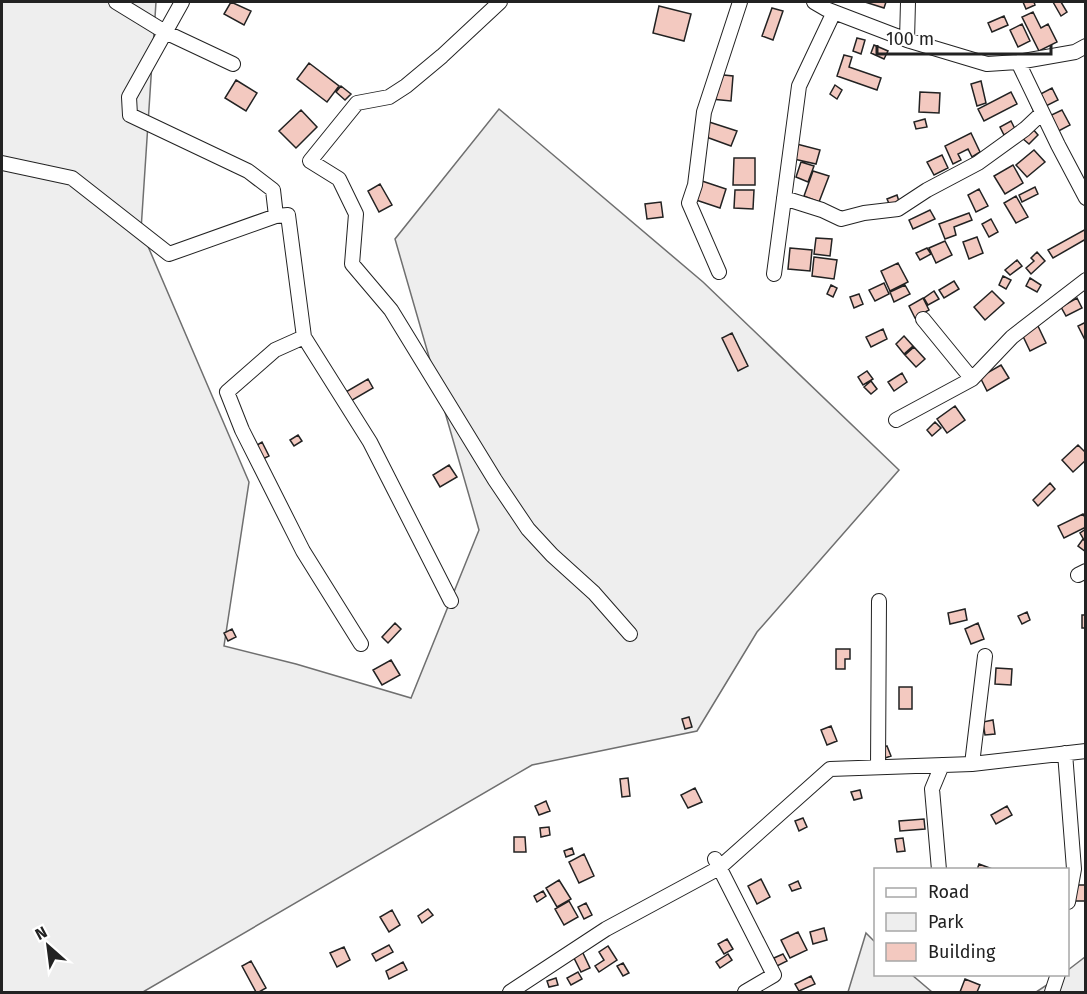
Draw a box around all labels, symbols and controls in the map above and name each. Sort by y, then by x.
scale bar [877,18,1051,56]
text: 100 m [886,28,934,50]
legend [874,868,1069,976]
text: Road [928,881,970,903]
text: Park [928,911,964,933]
north arrow [18,916,78,976]
text: N [32,922,50,944]
text: Building [928,941,996,963]

